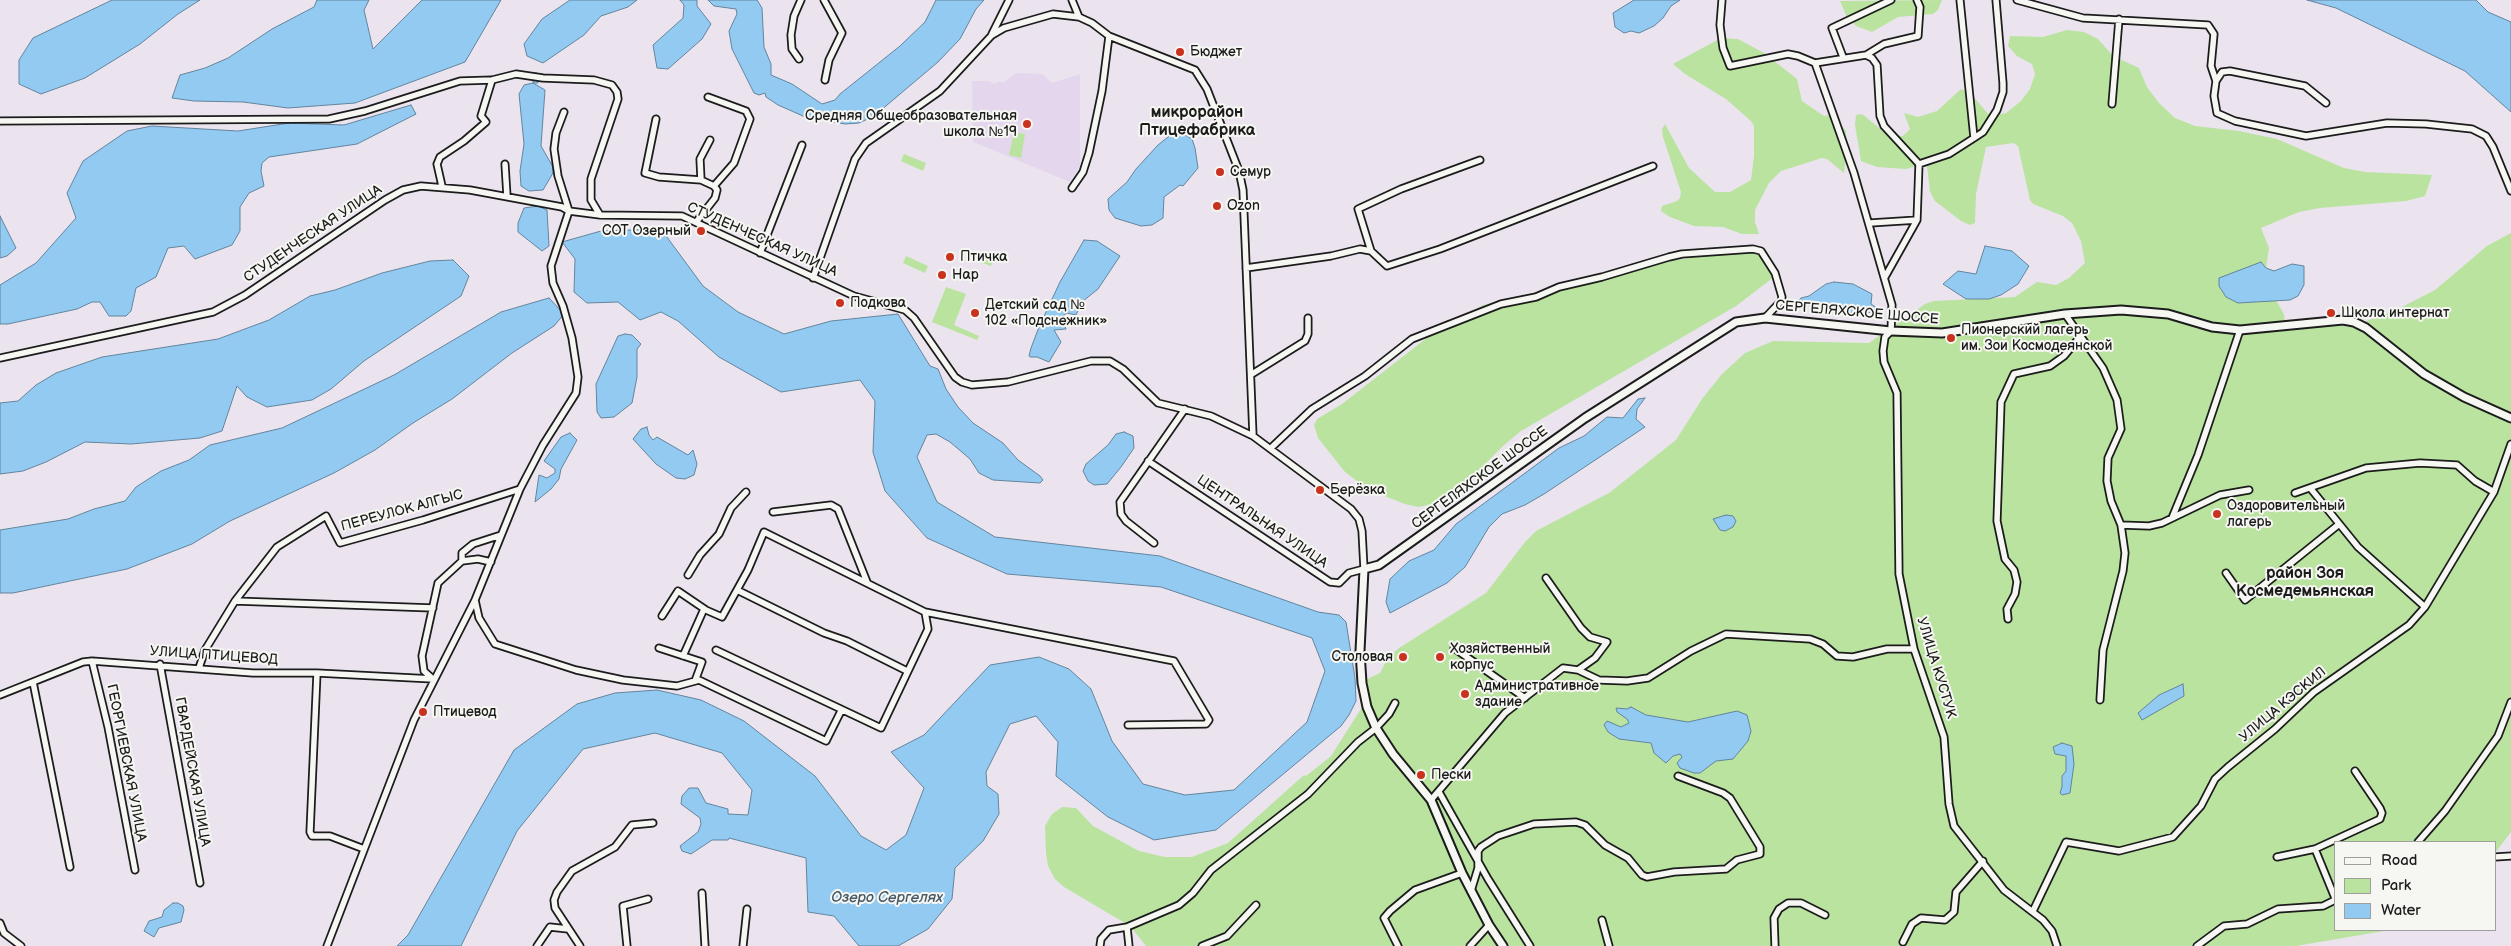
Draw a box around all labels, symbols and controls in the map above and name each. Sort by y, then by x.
place label: Бюджет [1190,44,1242,60]
marker: Бюджет [1174,46,1186,58]
district label: микрорайон Птицефабрика [1139,103,1255,141]
place label: Средняя Общеобразовательная школа №19 [805,108,1017,140]
marker: Средняя Общеобразовательная школа №19 [1021,118,1033,130]
place label: Семур [1230,164,1271,180]
marker: Семур [1214,166,1226,178]
street label: СТУДЕНЧЕСКАЯ УЛИЦА [241,182,385,286]
place label: Ozon [1227,198,1260,214]
street label: СТУДЕНЧЕСКАЯ УЛИЦА [684,199,840,281]
marker: Ozon [1211,200,1223,212]
place label: СОТ Озерный [602,223,691,239]
marker: СОТ Озерный [695,225,707,237]
place label: Птичка [960,249,1008,265]
marker: Птичка [944,251,956,263]
place label: Нар [952,267,979,283]
marker: Нар [936,269,948,281]
place label: Подкова [850,295,906,311]
marker: Подкова [834,297,846,309]
place label: Детский сад № 102 «Подснежник» [985,297,1107,330]
street label: СЕРГЕЛЯХСКОЕ ШОССЕ [1775,297,1939,329]
place label: Школа интернат [2341,305,2450,321]
marker: Детский сад № 102 «Подснежник» [969,307,981,319]
marker: Школа интернат [2325,307,2337,319]
place label: Пионерский лагерь им. Зои Космодеянской [1961,322,2112,354]
marker: Пионерский лагерь им. Зои Космодеянской [1945,332,1957,344]
street label: СЕРГЕЛЯХСКОЕ ШОССЕ [1409,423,1551,533]
street label: ЦЕНТРАЛЬНАЯ УЛИЦА [1193,472,1331,572]
place label: Берёзка [1330,482,1385,498]
marker: Берёзка [1314,484,1326,496]
street label: ПЕРЕУЛОК АЛГЫС [339,487,465,535]
place label: Оздоровительный лагерь [2227,498,2345,530]
marker: Оздоровительный лагерь [2211,508,2223,520]
district label: район Зоя Космедемьянская [2236,564,2374,602]
street label: УЛИЦА КУСТУК [1913,615,1959,721]
place label: Хозяйственный корпус [1450,641,1551,674]
street label: УЛИЦА ПТИЦЕВОД [149,643,279,669]
place label: Столовая [1331,649,1393,665]
marker: Столовая [1397,651,1409,663]
marker: Хозяйственный корпус [1434,651,1446,663]
street label: УЛИЦА КЭСКИЛ [2236,664,2330,746]
place label: Административное здание [1475,678,1599,710]
street label: ГЕОРГИЕВСКАЯ УЛИЦА [102,683,150,843]
marker: Административное здание [1459,688,1471,700]
street label: ГВАРДЕЙСКАЯ УЛИЦА [171,696,213,848]
place label: Птицевод [433,704,497,720]
marker: Птицевод [417,706,429,718]
place label: Пески [1431,767,1471,783]
marker: Пески [1415,769,1427,781]
legend [2334,841,2496,931]
text: Road [2381,851,2417,870]
text: Park [2381,876,2411,895]
water label: Озеро Сергелях [831,889,943,907]
text: Water [2381,901,2421,920]

